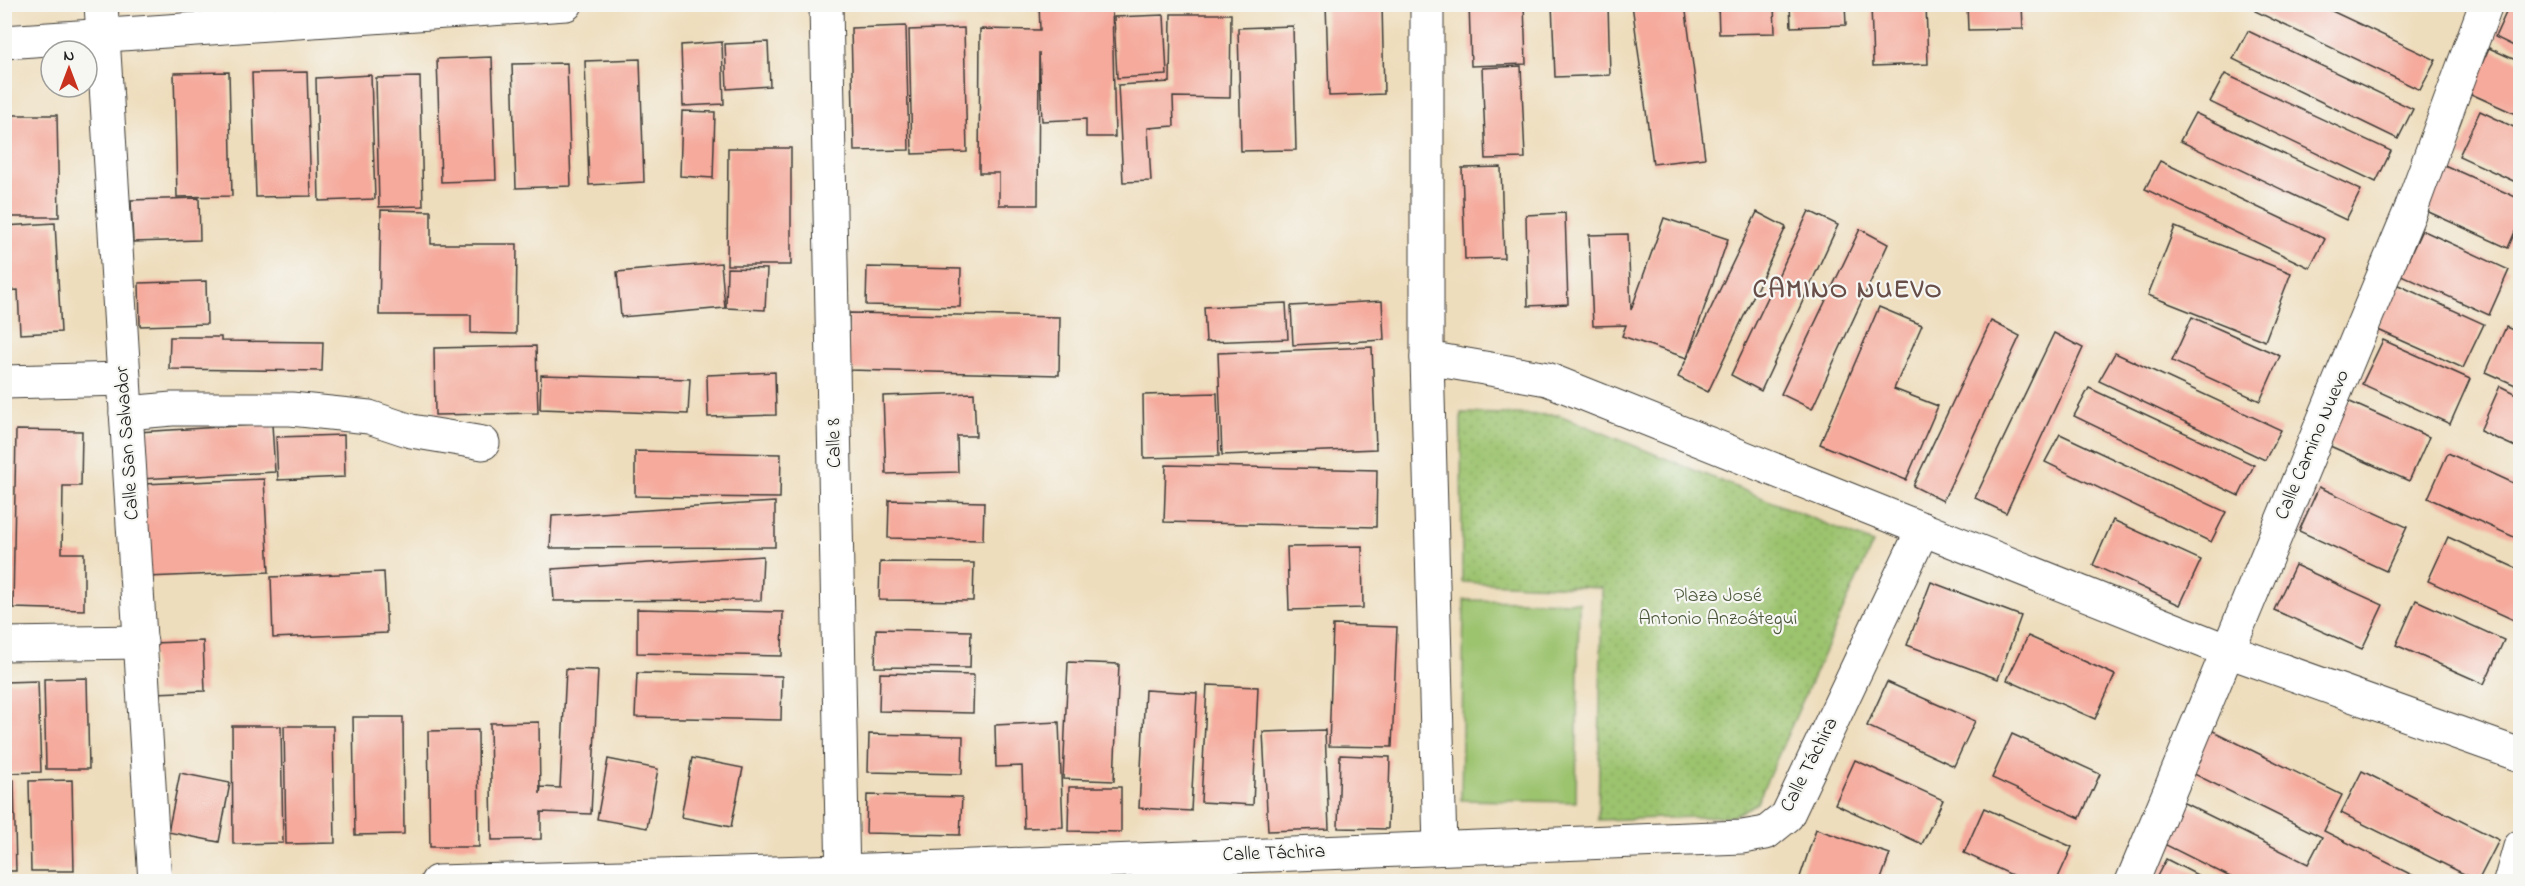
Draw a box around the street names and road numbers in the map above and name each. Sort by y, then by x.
street label: Calle San Salvador [108,364,148,521]
street label: Calle Camino Nuevo [2268,365,2358,525]
street label: Calle 8 [820,418,850,468]
street label: Calle Táchira [1774,713,1846,817]
street label: Calle Táchira [1222,838,1326,870]

